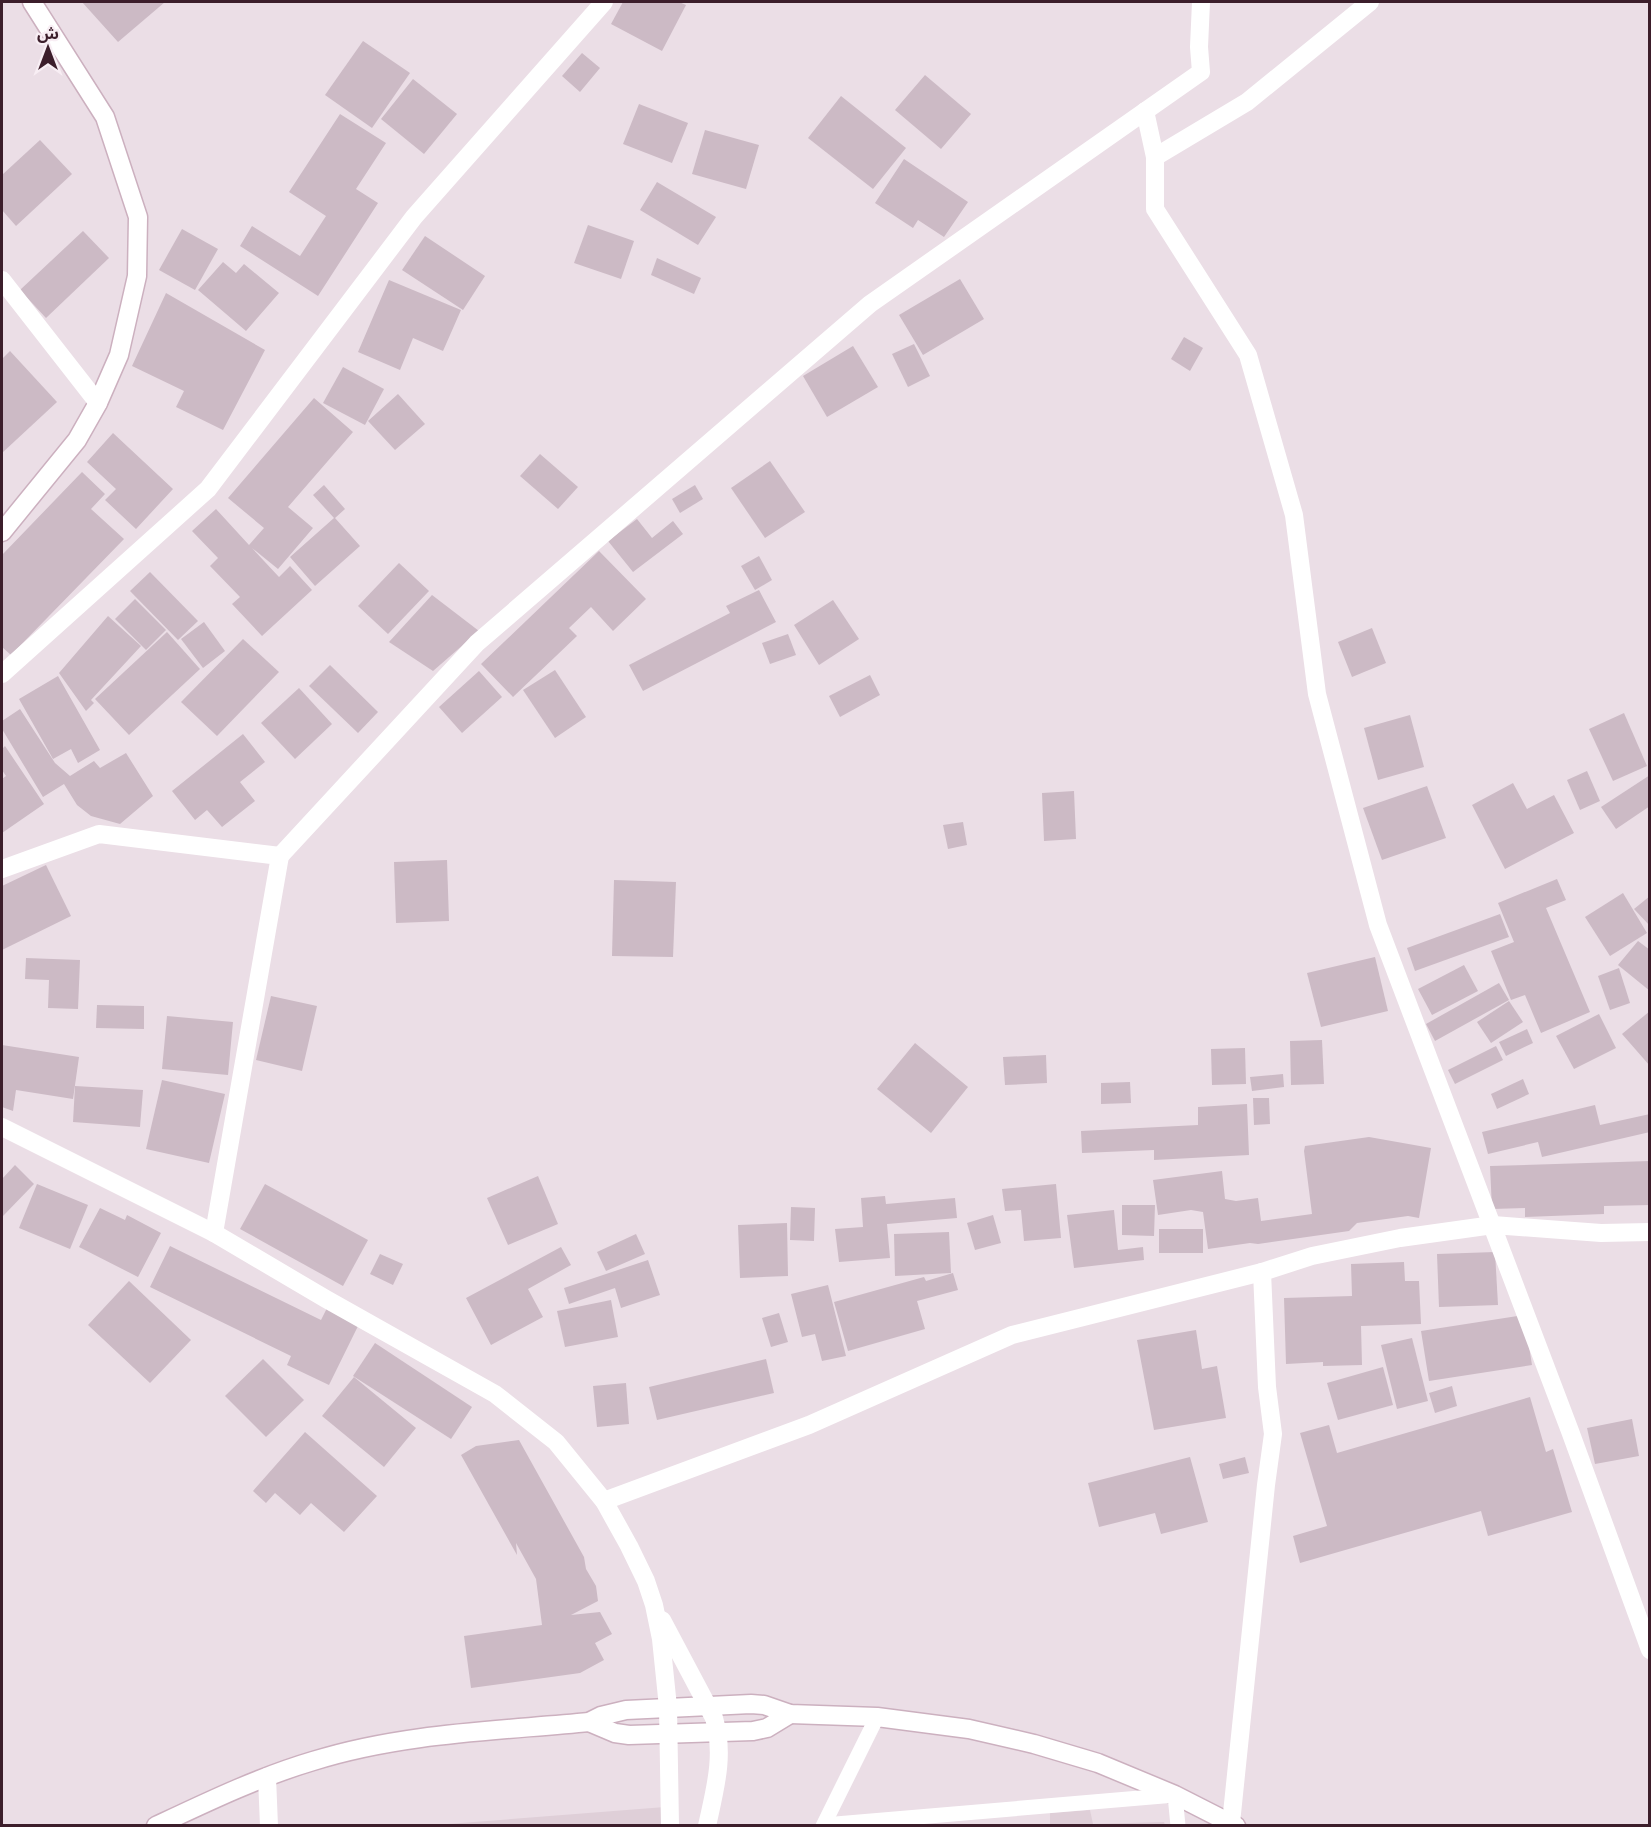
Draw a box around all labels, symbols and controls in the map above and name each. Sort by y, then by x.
north arrow [18,18,78,78]
text: ش [37,24,59,44]

